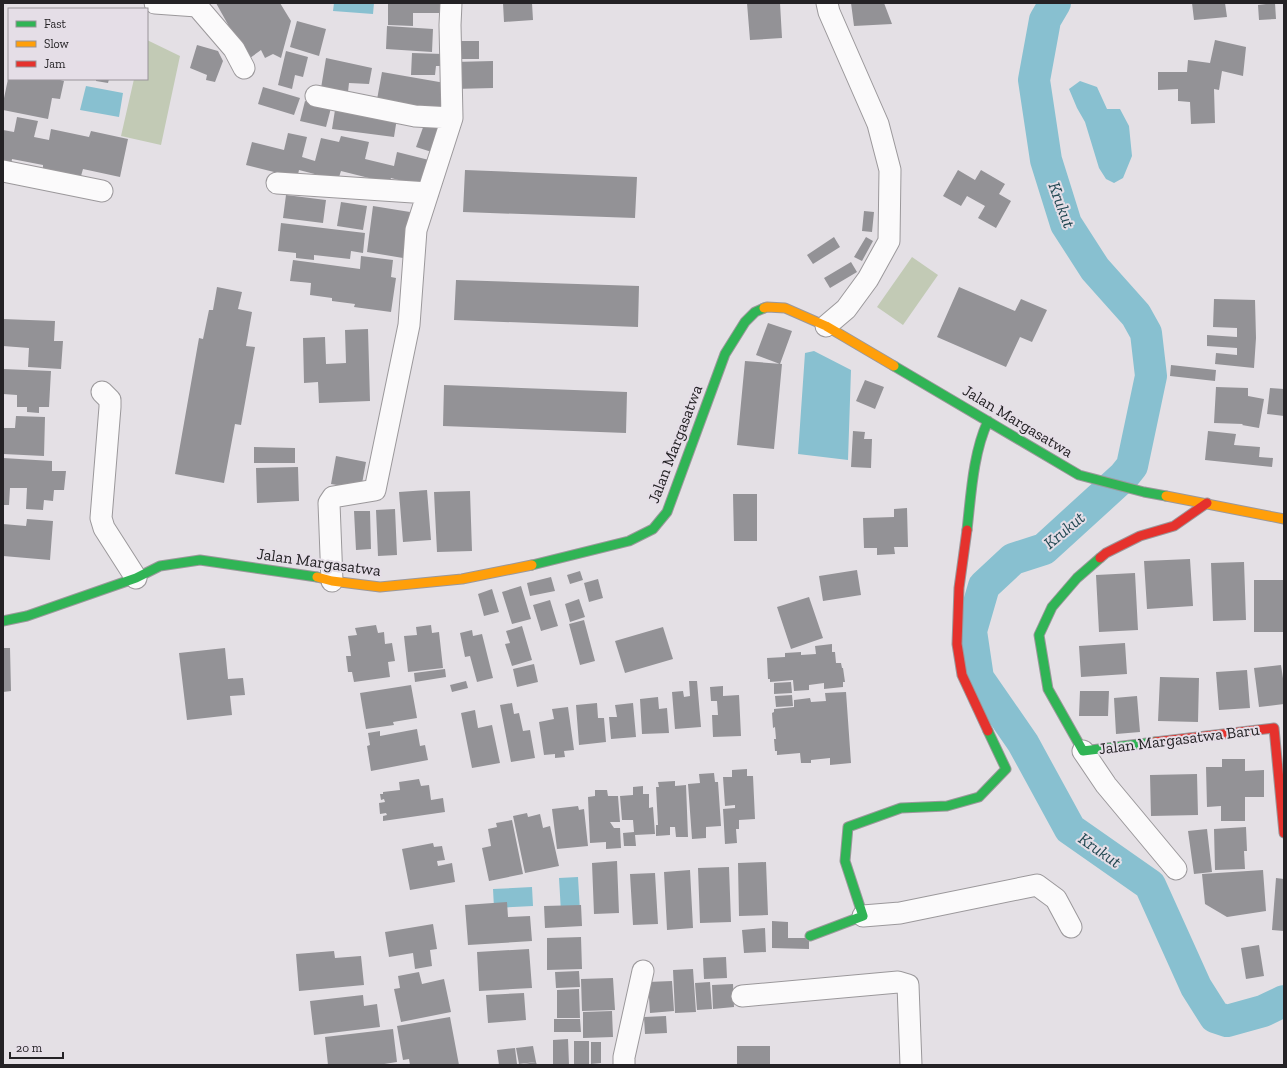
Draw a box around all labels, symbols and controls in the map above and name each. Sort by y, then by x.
legend [8,8,148,80]
text: Fast [44,17,67,31]
text: Slow [44,37,70,51]
text: Jam [44,57,66,71]
water label: Krukut [1045,179,1080,231]
street label: Jalan Margasatwa [960,381,1077,461]
street label: Jalan Margasatwa [644,382,706,506]
water label: Krukut [1039,507,1089,553]
street label: Jalan Margasatwa [256,544,382,580]
street label: Jalan Margasatwa Baru [1098,720,1260,758]
water label: Krukut [1075,828,1125,872]
scale bar [10,1034,63,1060]
text: 20 m [16,1041,43,1055]

